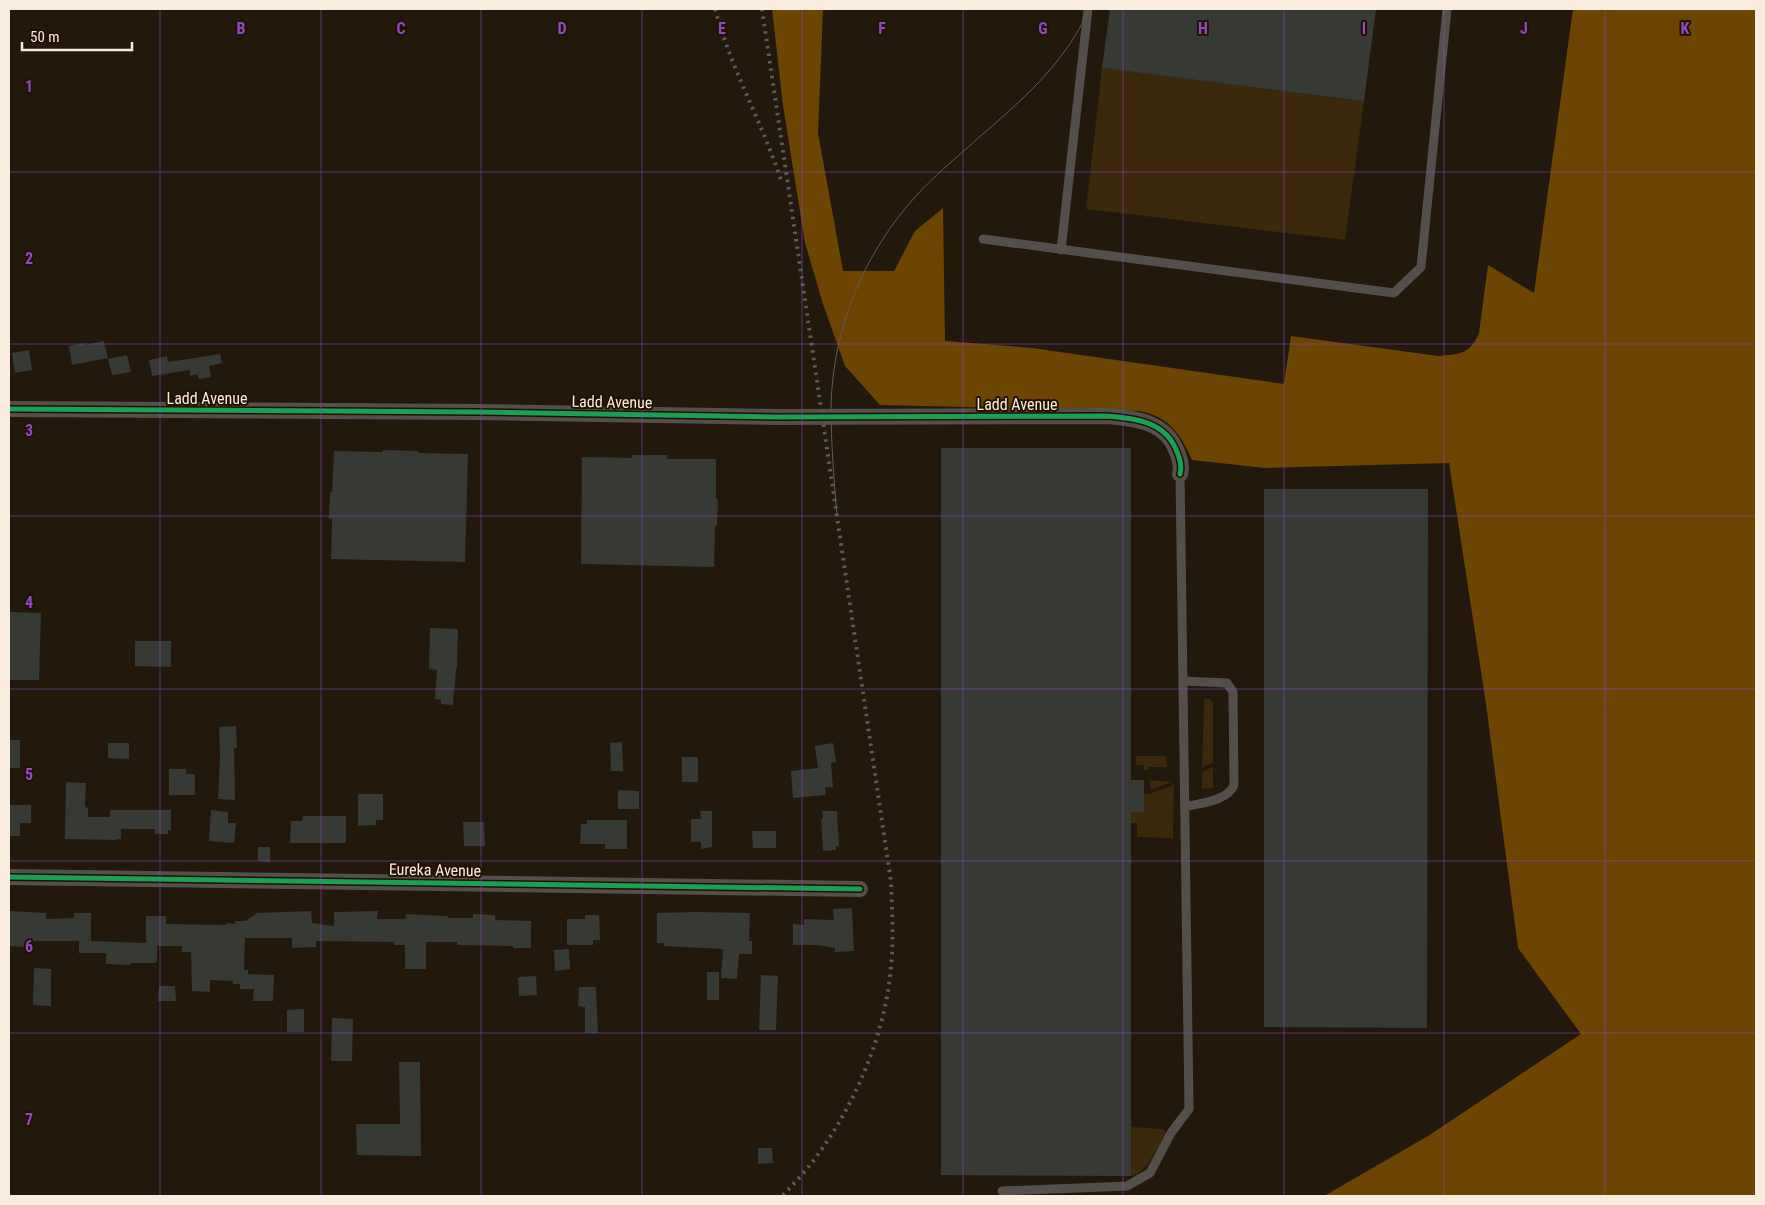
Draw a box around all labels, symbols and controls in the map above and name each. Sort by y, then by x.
text: B [237,19,246,38]
text: C [396,19,406,38]
text: D [557,19,567,38]
text: E [718,19,726,38]
text: F [878,19,886,38]
text: G [1038,19,1048,38]
text: H [1198,19,1208,38]
text: I [1362,19,1366,38]
text: J [1520,19,1528,38]
text: K [1681,19,1690,38]
scale bar [22,20,132,52]
text: 50 m [30,28,60,46]
text: 1 [25,77,33,96]
text: 2 [25,249,33,268]
street label: Ladd Avenue [167,389,247,408]
street label: Ladd Avenue [571,392,653,412]
street label: Ladd Avenue [977,395,1057,414]
text: 3 [25,421,33,440]
text: 4 [25,593,33,612]
text: 5 [25,765,33,784]
street label: Eureka Avenue [389,860,481,880]
text: 6 [25,937,33,956]
text: 7 [25,1110,33,1129]

